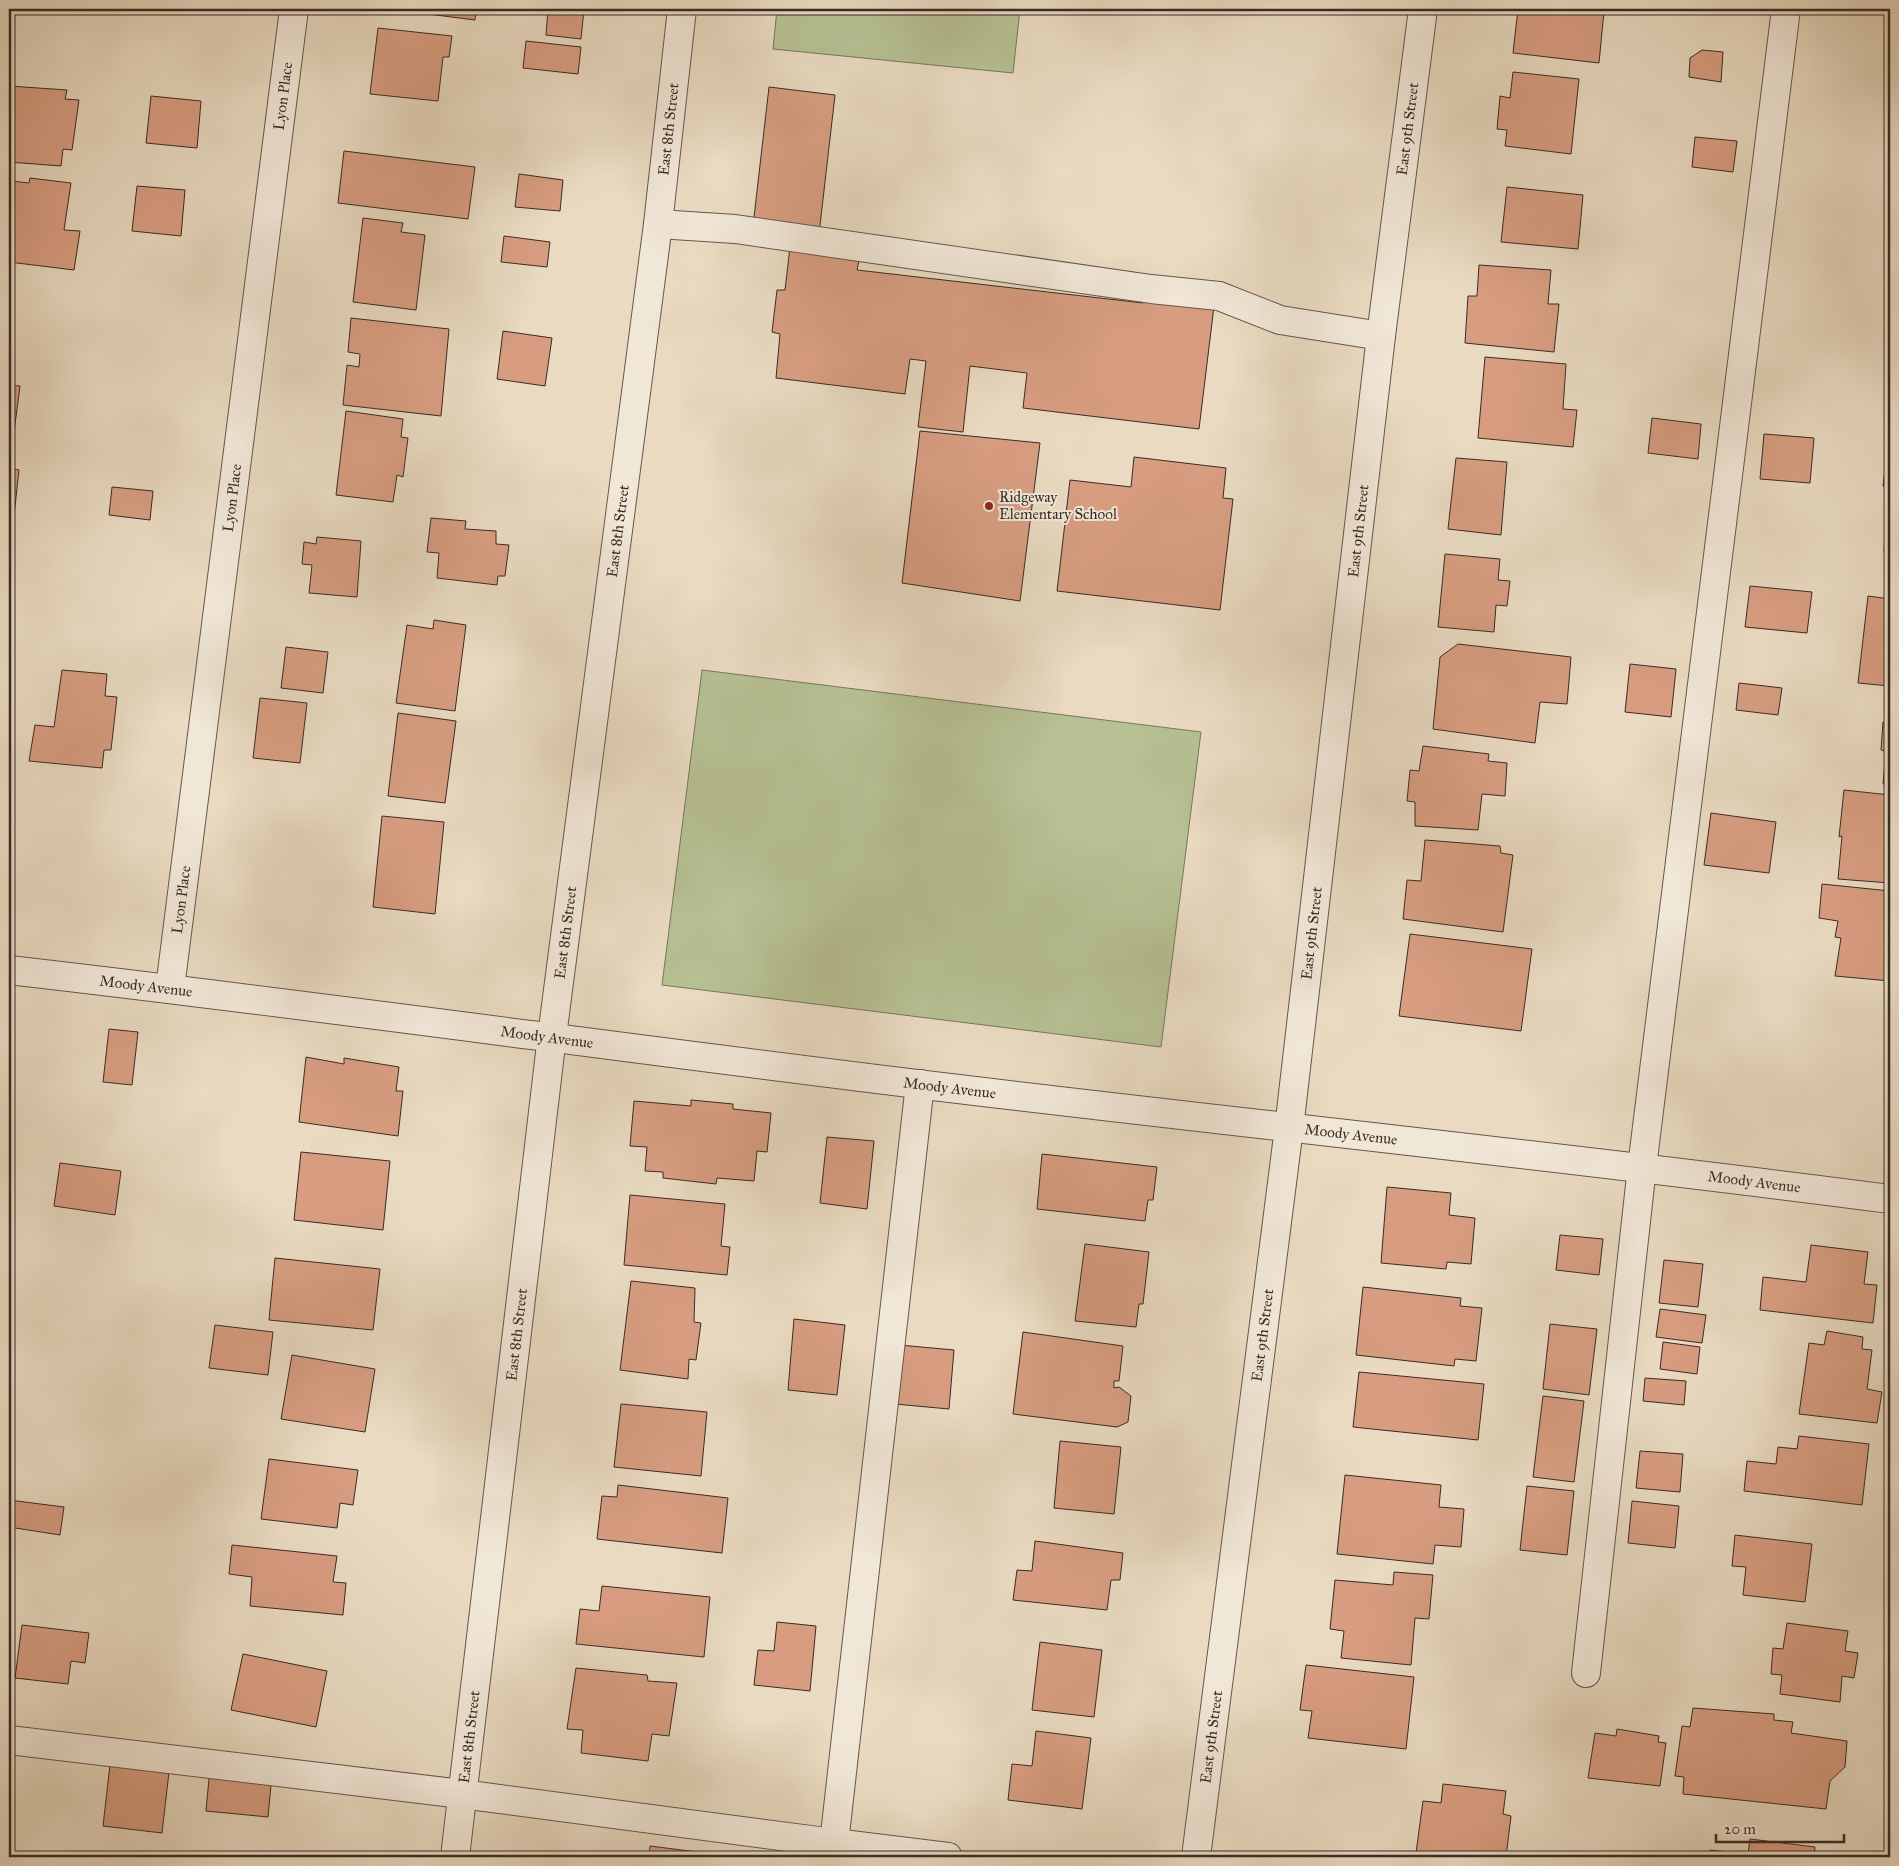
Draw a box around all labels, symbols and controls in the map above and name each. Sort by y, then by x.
street label: Lyon Place [270,61,296,131]
street label: East 8th Street [654,81,683,177]
street label: East 9th Street [1393,81,1423,176]
street label: Lyon Place [219,463,245,533]
street label: East 8th Street [603,483,633,578]
street label: East 9th Street [1344,483,1373,578]
place label: Ridgeway Elementary School [999,488,1118,523]
marker: Ridgeway Elementary School [983,500,995,512]
street label: Lyon Place [168,865,194,935]
street label: East 8th Street [551,884,581,980]
street label: East 9th Street [1297,885,1326,981]
street label: Moody Avenue [99,972,194,1001]
street label: Moody Avenue [499,1022,594,1052]
street label: Moody Avenue [902,1073,997,1102]
street label: Moody Avenue [1304,1120,1398,1149]
street label: Moody Avenue [1707,1167,1802,1196]
street label: East 8th Street [502,1287,531,1382]
street label: East 9th Street [1248,1287,1277,1383]
street label: East 8th Street [455,1689,484,1784]
street label: East 9th Street [1196,1689,1226,1784]
scale bar [1716,1811,1844,1843]
text: 20 m [1724,1820,1756,1838]

